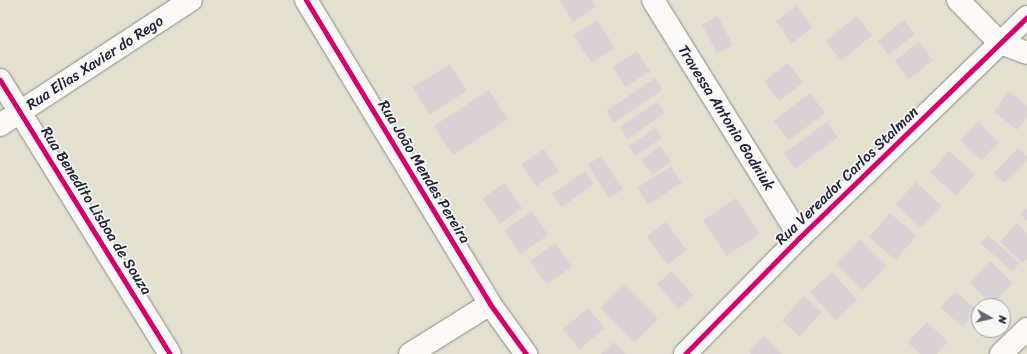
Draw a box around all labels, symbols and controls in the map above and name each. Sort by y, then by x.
street label: Rua Elias Xavier do Rego [23,12,167,114]
street label: Travessa Antonio Godniuk [674,42,778,194]
street label: Rua João Mendes Pereira [374,97,474,247]
street label: Rua Vereador Carlos Stalman [772,103,922,249]
street label: Rua Benedito Lisboa de Souza [37,123,155,299]
north arrow [971,298,1011,338]
text: N [992,315,1012,325]

